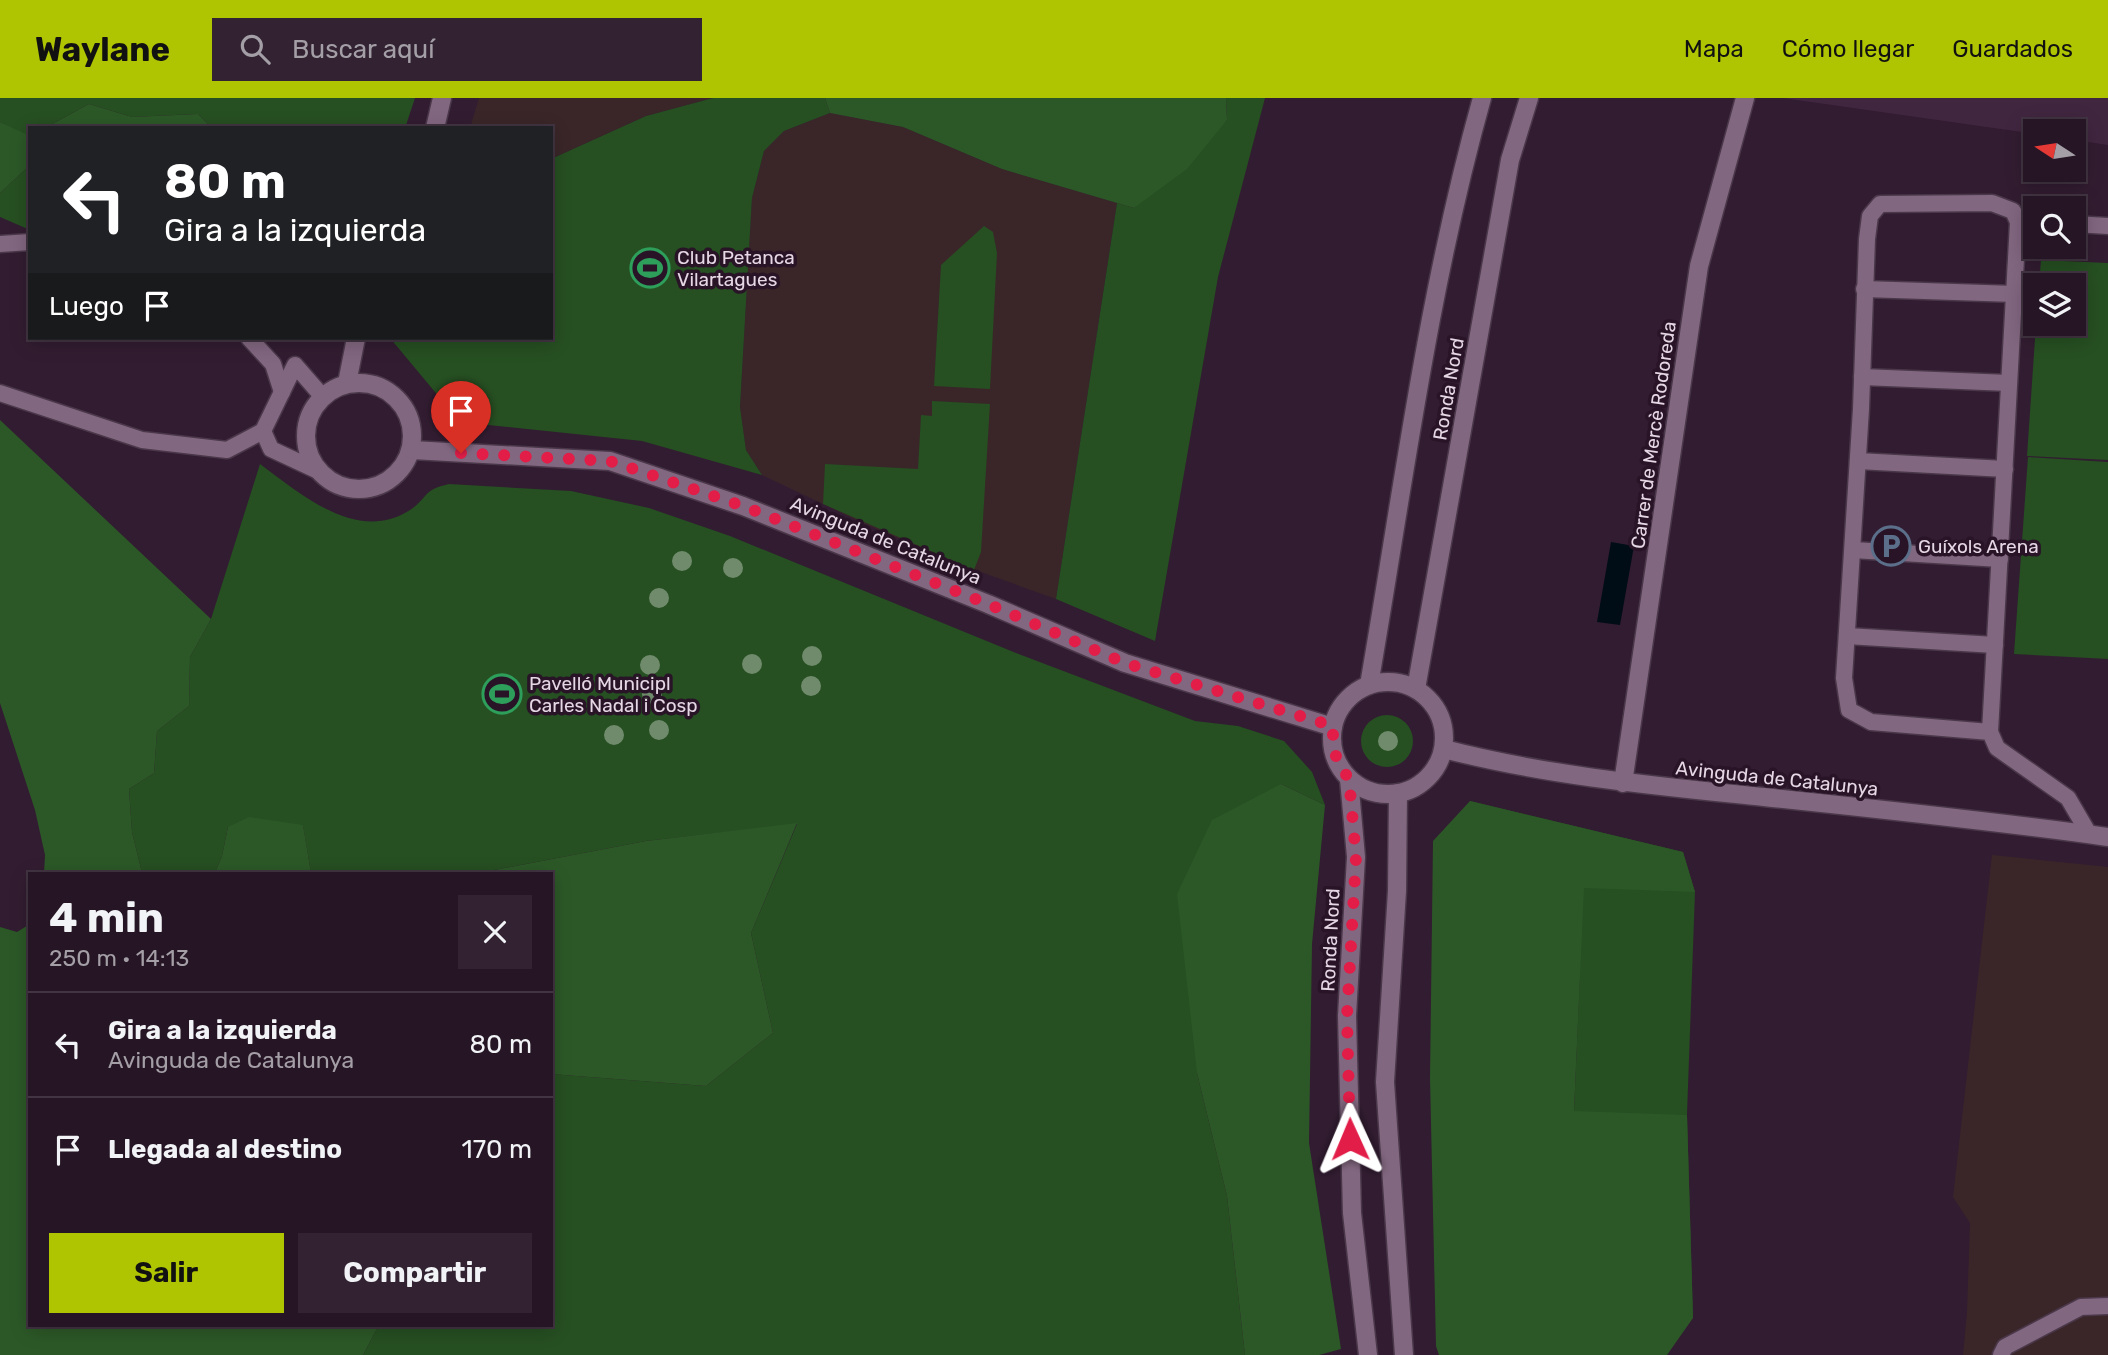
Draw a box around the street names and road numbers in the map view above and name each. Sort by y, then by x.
street label: Carrer de Mercè Rodoreda [1626,320,1681,550]
street label: Ronda Nord [1428,336,1469,442]
street label: Avinguda de Catalunya [787,492,984,589]
street label: Avinguda de Catalunya [1675,756,1879,801]
street label: Ronda Nord [1316,888,1345,992]

